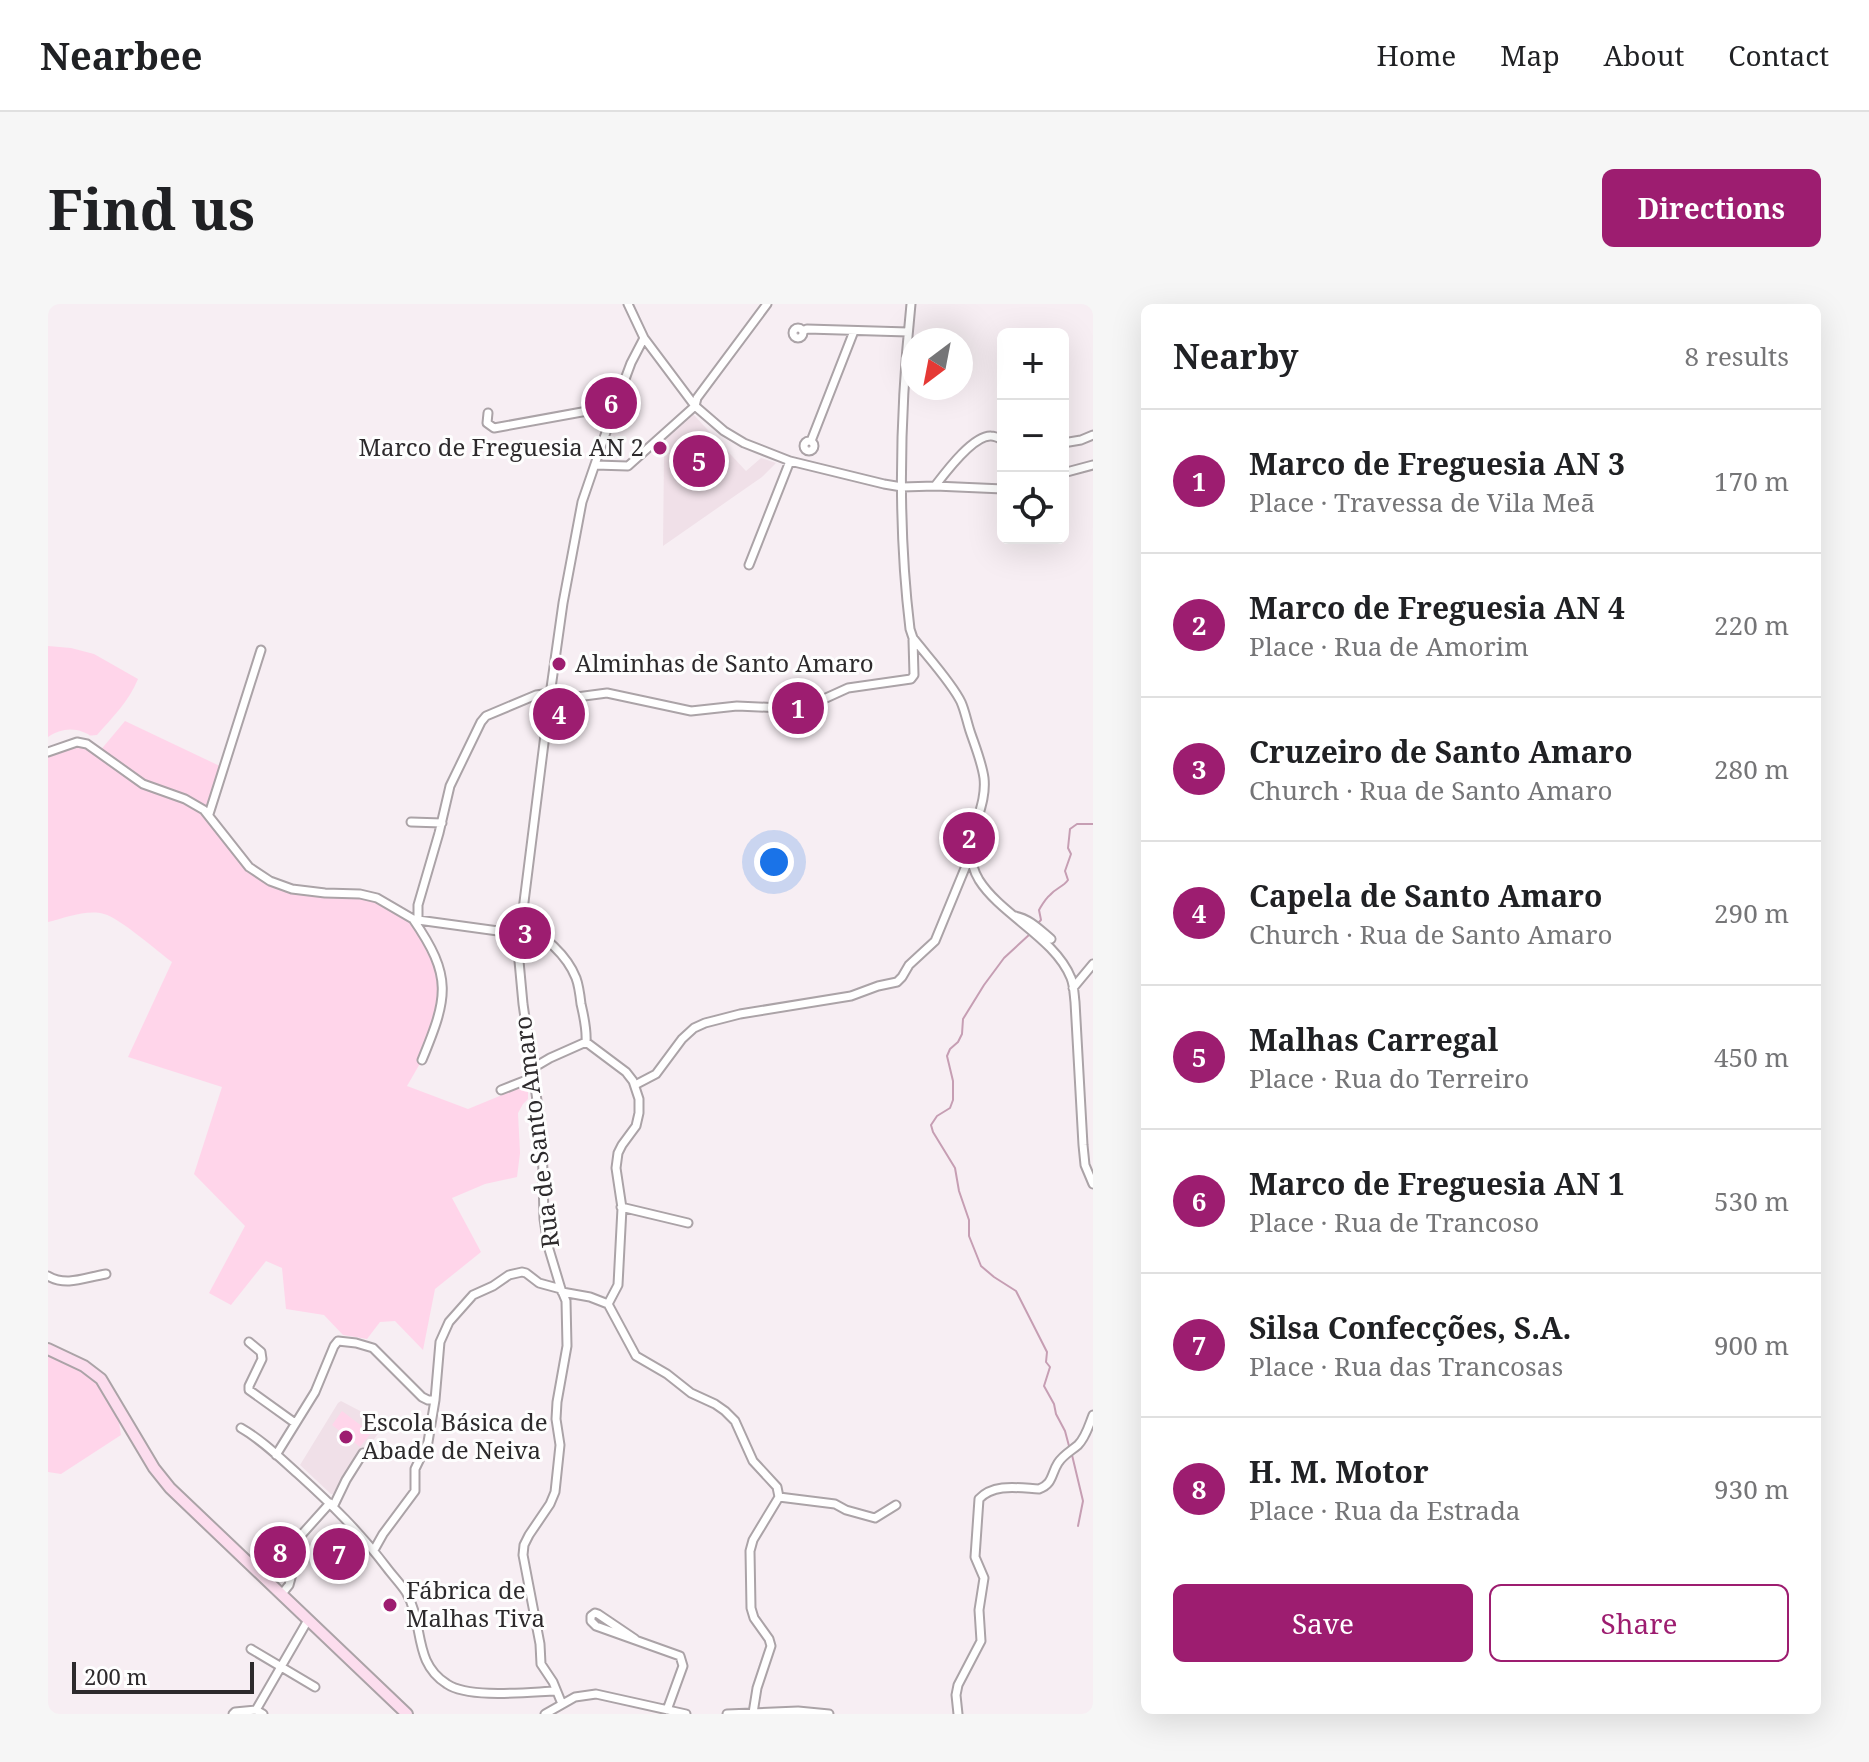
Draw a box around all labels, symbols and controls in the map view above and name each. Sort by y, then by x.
text: Nearbee [40,29,203,81]
text: Home [1377,36,1456,74]
text: Map [1500,36,1560,74]
text: About [1604,36,1684,74]
text: Contact [1728,36,1829,74]
button: Directions [1602,169,1821,247]
text: Find us [48,170,255,246]
north arrow [901,328,973,400]
map controls [997,328,1069,544]
button: + [997,328,1069,400]
text: Nearby [1173,333,1299,379]
text: 8 results [1684,338,1789,374]
pin: 6 [585,373,637,433]
button: − [997,400,1069,472]
place label: Marco de Freguesia AN 2 [359,430,644,463]
pin: 5 [673,431,725,491]
marker: Marco de Freguesia AN 2 [651,439,669,457]
text: Marco de Freguesia AN 3 [1249,443,1625,484]
text: 1 [1192,463,1206,499]
text: 170 m [1714,463,1789,499]
button: locate [997,472,1069,544]
text: Place · Travessa de Vila Meã [1249,484,1595,520]
text: Marco de Freguesia AN 4 [1249,587,1625,628]
text: 2 [1192,607,1206,643]
text: 220 m [1714,607,1789,643]
text: Place · Rua de Amorim [1249,628,1529,664]
place label: Alminhas de Santo Amaro [575,646,874,679]
marker: Alminhas de Santo Amaro [550,655,568,673]
pin: 1 [772,678,824,738]
pin: 4 [533,684,585,744]
text: Cruzeiro de Santo Amaro [1249,731,1633,772]
text: 3 [1192,751,1206,787]
text: 280 m [1714,751,1789,787]
text: Church · Rua de Santo Amaro [1249,772,1612,808]
pin: 2 [943,808,995,868]
your location [754,842,794,882]
text: Capela de Santo Amaro [1249,875,1602,916]
text: 4 [1192,895,1206,931]
text: 290 m [1714,895,1789,931]
pin: 3 [499,903,551,963]
text: Church · Rua de Santo Amaro [1249,916,1612,952]
street label: Rua de Santo Amaro [505,1014,566,1250]
text: Malhas Carregal [1249,1019,1498,1060]
text: 5 [1192,1039,1206,1075]
text: 450 m [1714,1039,1789,1075]
text: Place · Rua do Terreiro [1249,1060,1529,1096]
text: Marco de Freguesia AN 1 [1249,1163,1625,1204]
text: 6 [1192,1183,1206,1219]
text: 530 m [1714,1183,1789,1219]
text: Place · Rua de Trancoso [1249,1204,1539,1240]
text: Silsa Confecções, S.A. [1249,1307,1571,1348]
text: 7 [1192,1327,1206,1363]
text: 900 m [1714,1327,1789,1363]
text: Place · Rua das Trancosas [1249,1348,1563,1384]
place label: Escola Básica de Abade de Neiva [362,1405,547,1466]
marker: Escola Básica de Abade de Neiva [337,1428,355,1446]
text: H. M. Motor [1249,1451,1429,1492]
text: 8 [1192,1471,1206,1507]
text: 930 m [1714,1471,1789,1507]
text: Place · Rua da Estrada [1249,1492,1521,1528]
pin: 8 [254,1522,306,1582]
pin: 7 [313,1524,365,1584]
place label: Fábrica de Malhas Tiva [406,1573,545,1634]
button: Save [1173,1584,1473,1662]
button: Share [1489,1584,1789,1662]
marker: Fábrica de Malhas Tiva [381,1596,399,1614]
scale bar [72,1658,254,1694]
text: 200 m [84,1661,147,1691]

